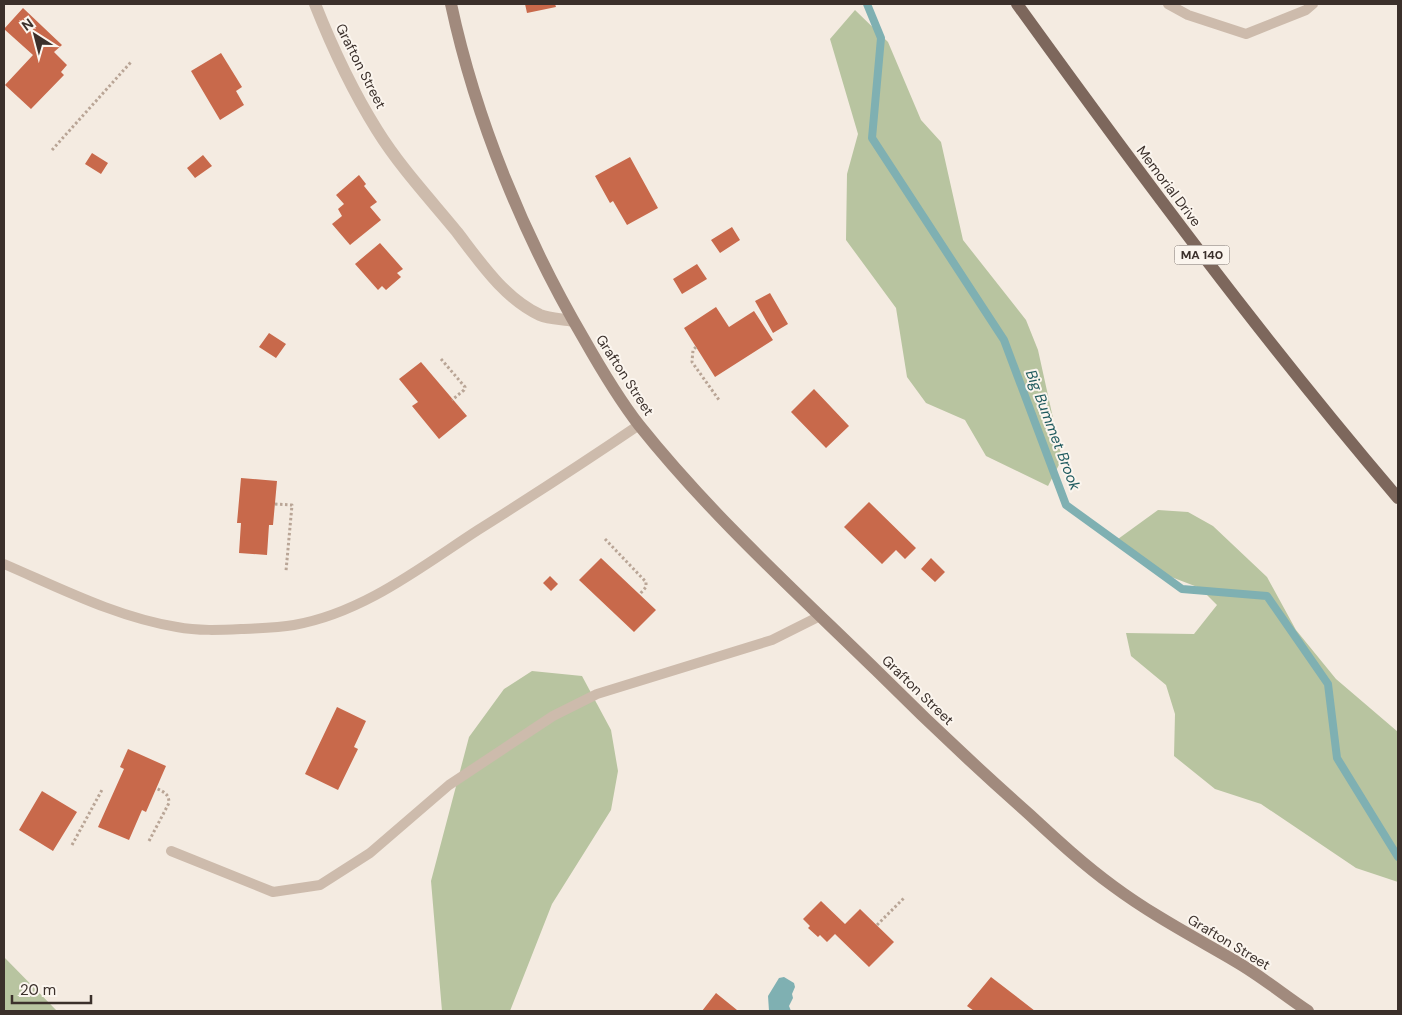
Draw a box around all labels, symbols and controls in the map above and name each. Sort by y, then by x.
north arrow [10,10,60,60]
text: N [18,14,37,35]
street label: Grafton Street [332,20,390,112]
street label: Memorial Drive [1133,142,1205,230]
road number: MA 140 [1174,246,1230,264]
street label: Grafton Street [592,331,658,419]
water label: Big Bummet Brook [1021,367,1085,494]
street label: Grafton Street [878,651,958,729]
street label: Grafton Street [1184,910,1274,974]
scale bar [12,972,91,1004]
text: 20 m [20,980,56,1000]

